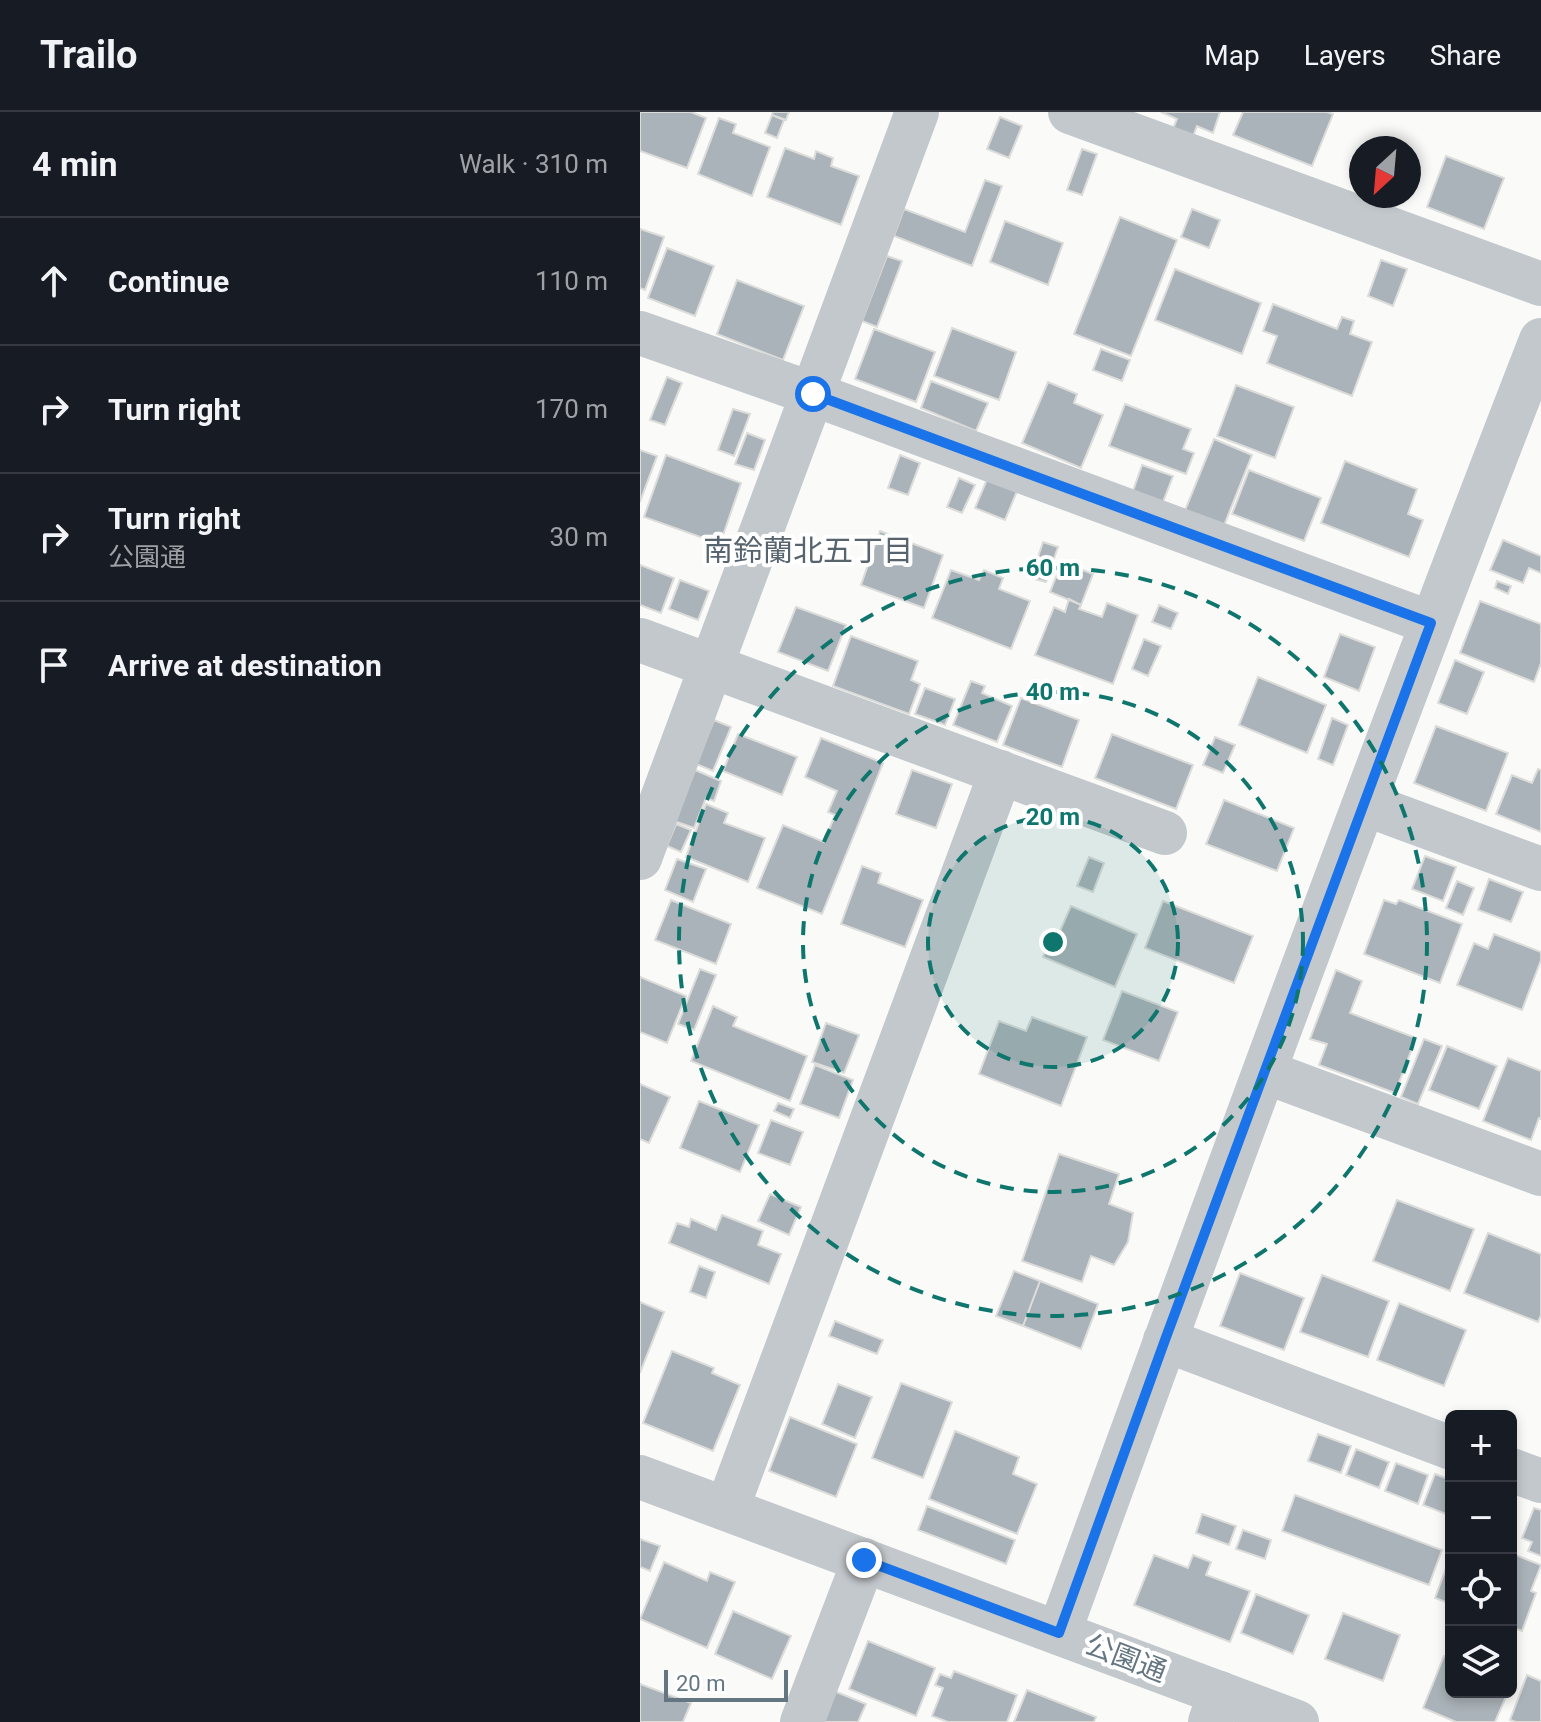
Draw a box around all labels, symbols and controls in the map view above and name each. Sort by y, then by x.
text: Trailo [40,33,137,77]
text: Map [1204,39,1260,72]
text: Layers [1304,39,1386,72]
text: Share [1430,39,1501,72]
north arrow [1349,136,1421,208]
text: 4 min [32,144,117,184]
text: Walk · 310 m [459,149,608,179]
icon: ahead [32,259,76,303]
text: Continue [108,264,229,299]
text: 110 m [535,266,608,296]
route start [795,376,831,412]
icon: right [32,387,76,431]
text: Turn right [108,392,241,427]
text: 170 m [535,394,608,424]
text: Turn right [108,501,241,536]
icon: right [32,515,76,559]
text: 30 m [550,522,608,552]
district label: 南鈴蘭北五丁目 [703,533,913,568]
text: 公園通 [108,542,186,572]
text: 60 m [1026,554,1080,582]
icon: arrive [32,643,76,687]
text: Arrive at destination [108,648,382,683]
text: 40 m [1026,678,1080,706]
text: 20 m [1026,803,1080,831]
centre of rings [1039,928,1067,956]
map controls [1445,1410,1517,1698]
button: + [1445,1410,1517,1482]
button: − [1445,1482,1517,1554]
route end [846,1542,882,1578]
button: locate [1445,1554,1517,1626]
button: layers [1445,1626,1517,1698]
street label: 公園通 [1081,1628,1171,1688]
scale bar [664,1666,788,1702]
text: 20 m [676,1671,725,1696]

